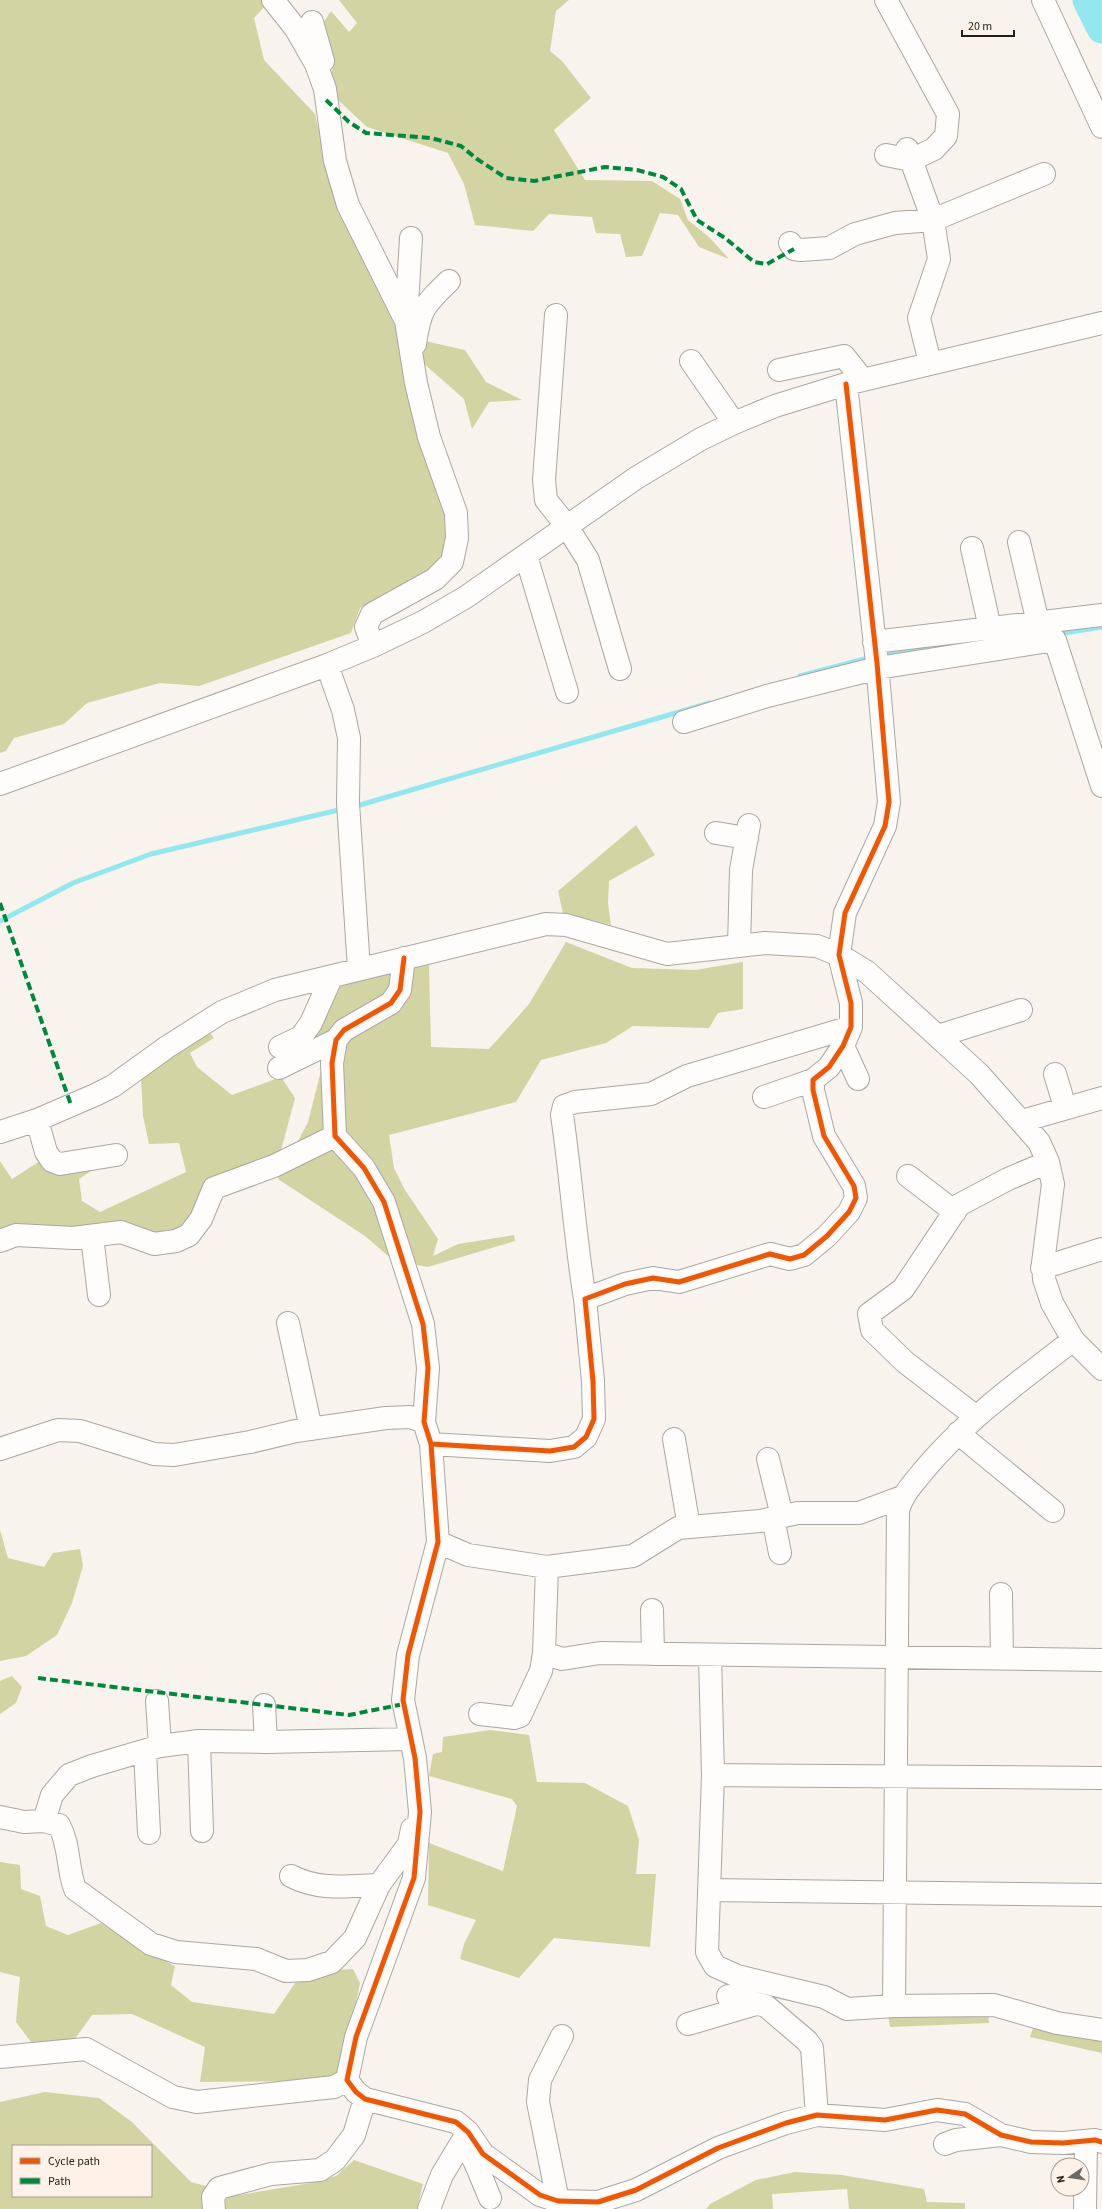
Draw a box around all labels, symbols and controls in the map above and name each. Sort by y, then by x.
scale bar [962,12,1014,38]
text: 20 m [968,18,992,35]
legend [12,2145,152,2197]
text: Cycle path [48,2153,100,2170]
north arrow [1050,2157,1090,2197]
text: Path [48,2173,71,2190]
text: N [1053,2174,1069,2184]

